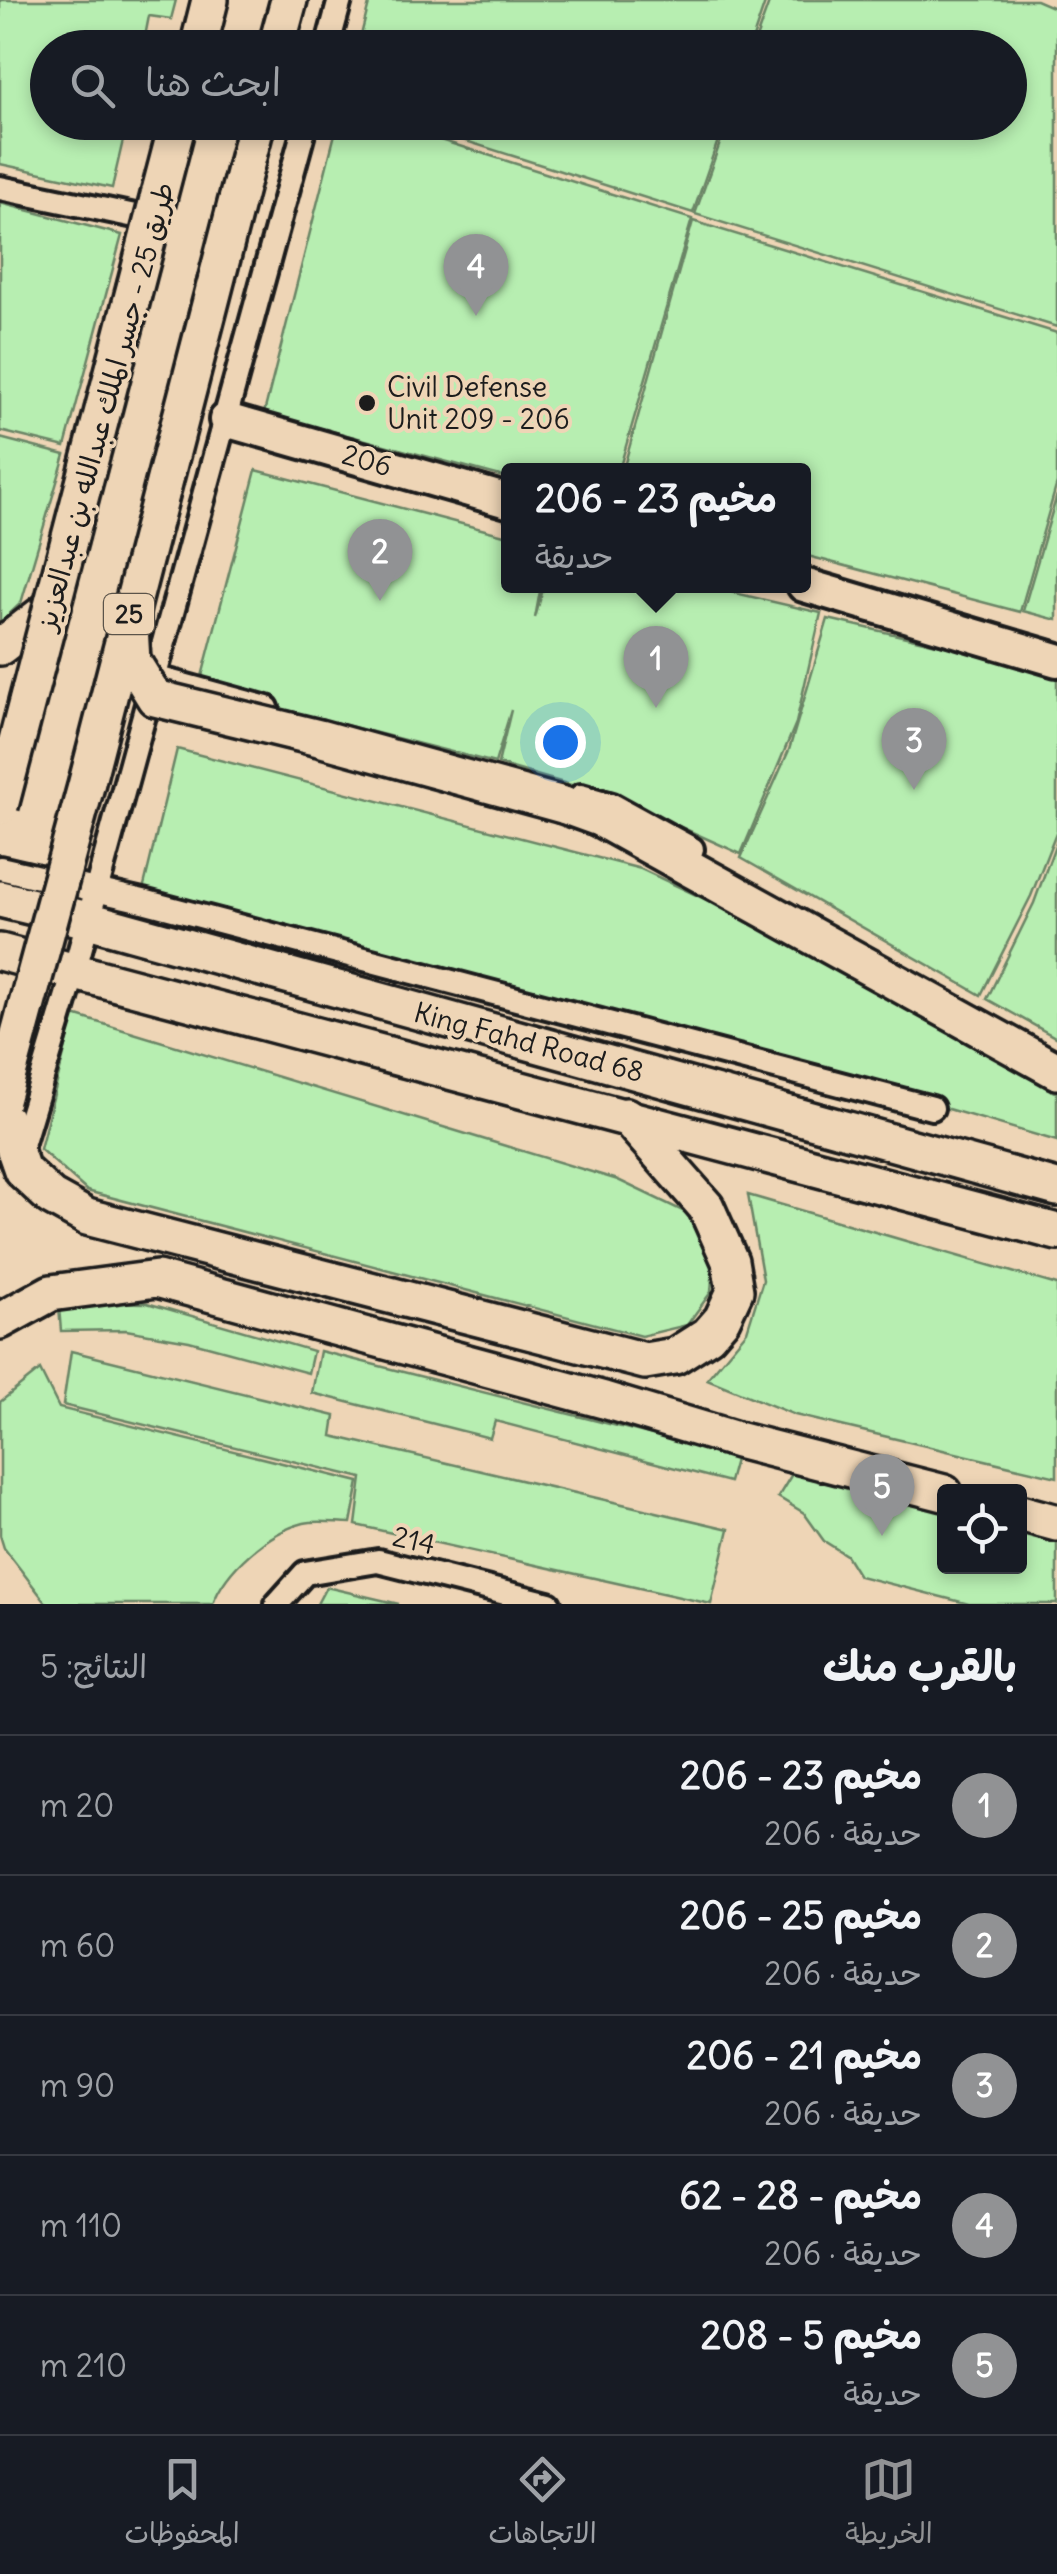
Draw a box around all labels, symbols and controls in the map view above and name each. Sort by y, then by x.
search box [30,30,1027,140]
icon: search [65,58,120,113]
text: ابحث هنا [145,59,281,106]
street label: طريق 25 - جسر الملك عبدالله بن عبدالعزيز [29,178,181,634]
pin: 4 [444,234,508,316]
place label: Civil Defense Unit 209 - 206 [387,369,570,437]
marker: Civil Defense Unit 209 - 206 [356,392,378,414]
street label: 206 [338,436,396,484]
popup [501,463,811,593]
text: مخيم 23 - 206 [535,475,777,522]
pin: 2 [348,518,412,601]
text: حديقة [535,536,613,577]
road number: 25 [104,594,154,634]
pin: 1 [624,626,688,708]
pin: 3 [882,708,946,790]
your location [535,717,586,768]
street label: King Fahd Road 68 [410,994,648,1090]
pin: 5 [850,1454,914,1536]
map controls [937,1484,1027,1574]
button: locate [937,1484,1027,1574]
street label: 214 [389,1518,439,1562]
text: بالقرب منك [823,1640,1017,1692]
text: النتائج: 5 [40,1646,147,1687]
text: مخيم 23 - 206 [680,1752,922,1799]
text: 20 m [40,1785,114,1826]
text: 1 [978,1785,991,1826]
text: حديقة · 206 [764,1813,922,1854]
text: مخيم 25 - 206 [680,1892,922,1939]
text: 60 m [40,1925,115,1966]
text: 2 [976,1925,993,1966]
text: حديقة · 206 [764,1953,922,1994]
text: مخيم 21 - 206 [686,2032,922,2079]
text: 90 m [40,2065,115,2106]
text: 3 [975,2065,994,2106]
text: حديقة · 206 [764,2093,922,2134]
text: مخيم - 28 - 62 [679,2172,922,2219]
text: 110 m [40,2205,122,2246]
text: 4 [975,2205,994,2246]
text: حديقة · 206 [764,2233,922,2274]
text: مخيم 5 - 208 [701,2312,922,2359]
text: 210 m [40,2345,127,2386]
text: 5 [975,2345,994,2386]
text: حديقة [844,2373,922,2414]
tab: المحفوظات [124,2452,240,2558]
tab: الاتجاهات [488,2452,597,2558]
tab: الخريطة [845,2452,933,2558]

